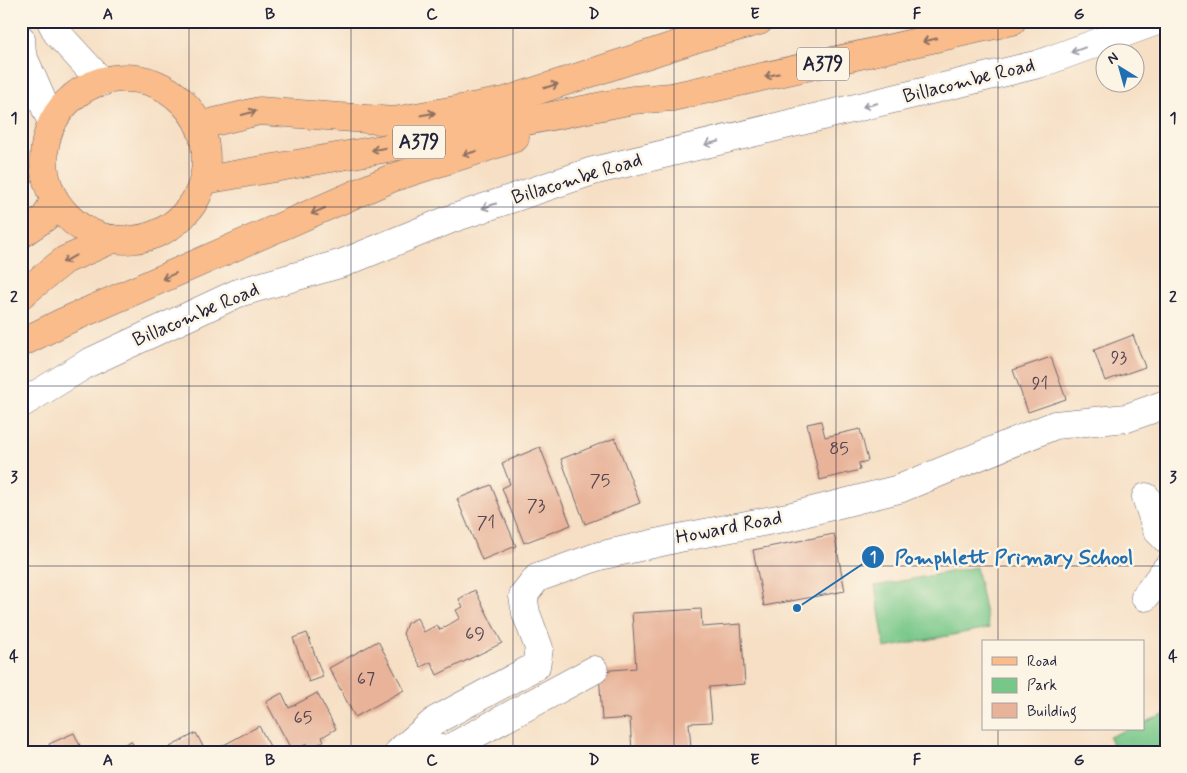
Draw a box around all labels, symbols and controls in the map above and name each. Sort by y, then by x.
text: A [103,4,113,25]
text: B [265,4,275,25]
text: C [426,4,438,25]
text: D [588,4,600,25]
text: E [750,4,760,25]
text: F [913,4,922,25]
text: G [1074,4,1085,25]
one-way arrow [923,35,939,45]
north arrow [1094,42,1144,92]
one-way arrow [1071,46,1086,55]
road number: A379 [797,48,849,80]
text: N [1104,48,1122,68]
street label: Billacombe Road [900,52,1038,110]
one-way arrow [764,71,780,80]
one-way arrow [543,80,559,90]
one-way arrow [863,101,879,110]
text: 1 [10,108,18,129]
one-way arrow [241,108,257,117]
text: 1 [1169,108,1177,129]
one-way arrow [419,109,435,119]
road number: A379 [393,125,445,158]
one-way arrow [705,139,721,148]
one-way arrow [371,145,387,155]
street label: Billacombe Road [508,146,646,212]
one-way arrow [463,149,478,158]
one-way arrow [481,202,497,211]
one-way arrow [311,206,326,216]
one-way arrow [62,255,76,265]
one-way arrow [162,271,177,281]
street label: Billacombe Road [129,276,263,354]
text: 2 [10,287,18,308]
text: 2 [1169,287,1177,308]
house number: 93 [1111,346,1128,370]
house number: 91 [1032,372,1048,396]
house number: 85 [829,437,849,461]
text: 3 [10,467,18,488]
text: 3 [1169,467,1177,488]
house number: 75 [590,469,610,493]
house number: 73 [527,494,546,518]
street label: Howard Road [673,504,785,552]
house number: 71 [477,511,495,535]
callout: Pomphlett Primary School [860,539,1143,575]
text: Pomphlett Primary School [895,544,1133,572]
text: 1 [870,548,876,568]
house number: 69 [465,622,485,646]
legend [982,640,1144,730]
text: 4 [9,646,19,667]
text: 4 [1168,646,1178,667]
text: Road [1027,652,1057,672]
house number: 67 [357,667,375,691]
text: Park [1027,676,1057,696]
text: Building [1027,702,1077,723]
house number: 65 [294,706,312,730]
text: A [103,750,113,771]
text: B [265,750,275,771]
text: C [426,750,438,771]
text: D [588,750,600,771]
text: E [750,750,760,771]
text: F [913,750,922,771]
text: G [1074,750,1085,771]

